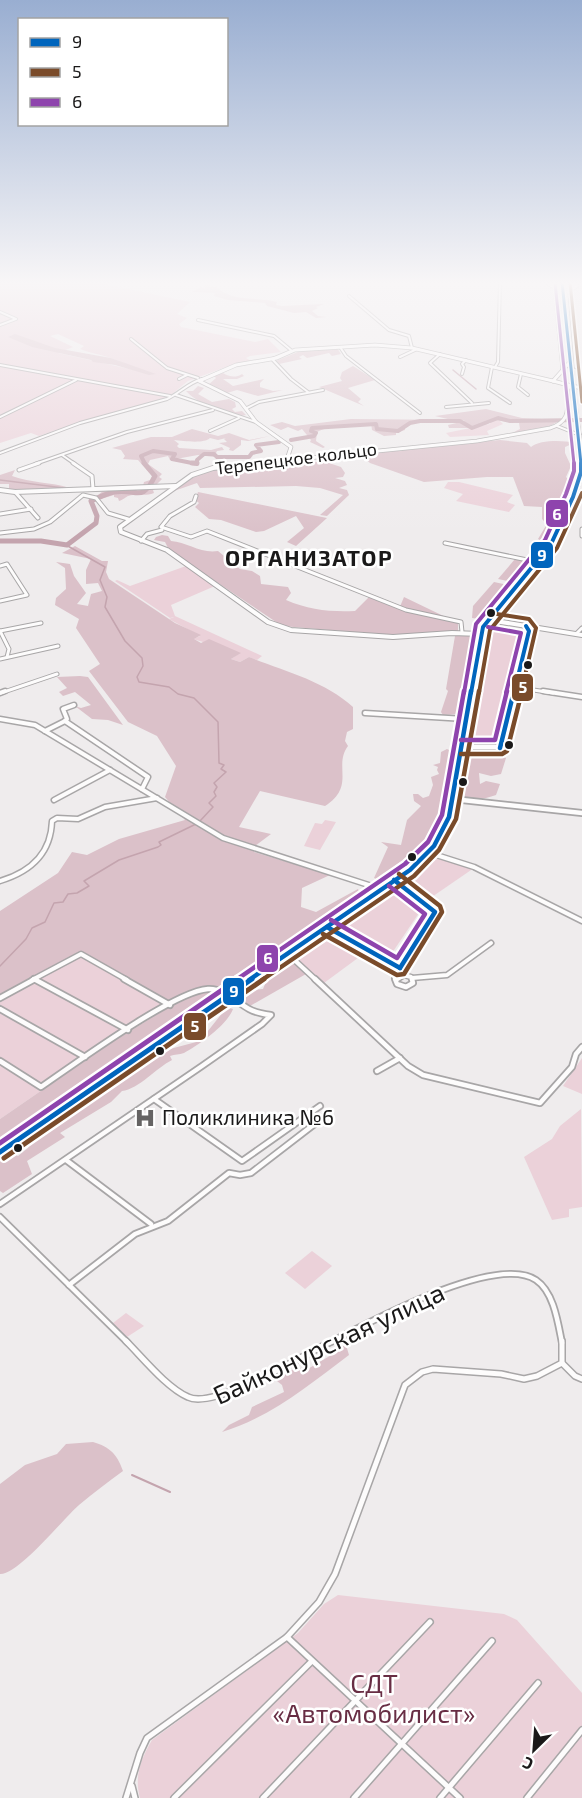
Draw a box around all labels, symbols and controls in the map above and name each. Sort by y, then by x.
legend [18,18,228,126]
text: 9 [72,30,82,52]
text: 5 [72,60,82,82]
text: 6 [72,90,82,112]
street label: Терепецкое кольцо [214,437,378,479]
line badge: 6 [545,499,569,528]
text: 6 [552,504,562,523]
line badge: 9 [530,541,554,569]
district label: ОРГАНИЗАТОР [225,544,393,570]
text: 9 [537,545,547,564]
unlabelled marker [485,607,497,619]
unlabelled marker [522,659,534,671]
line badge: 5 [511,673,534,702]
text: 5 [519,677,528,696]
unlabelled marker [503,739,515,751]
unlabelled marker [457,776,469,788]
unlabelled marker [406,851,418,863]
line badge: 6 [256,944,279,973]
text: 6 [263,948,273,967]
line badge: 9 [222,977,245,1006]
text: 9 [229,981,239,1000]
line badge: 5 [183,1012,207,1041]
text: 5 [191,1016,200,1035]
unlabelled marker [154,1045,166,1057]
place label: Поликлиника №6 [162,1104,334,1129]
hospital icon: Поликлиника №6 [133,1106,157,1130]
unlabelled marker [12,1142,24,1154]
street label: Байконурская улица [208,1275,449,1411]
park label: СДТ «Автомобилист» [273,1667,475,1728]
north arrow [504,1720,564,1780]
text: С [519,1753,536,1775]

